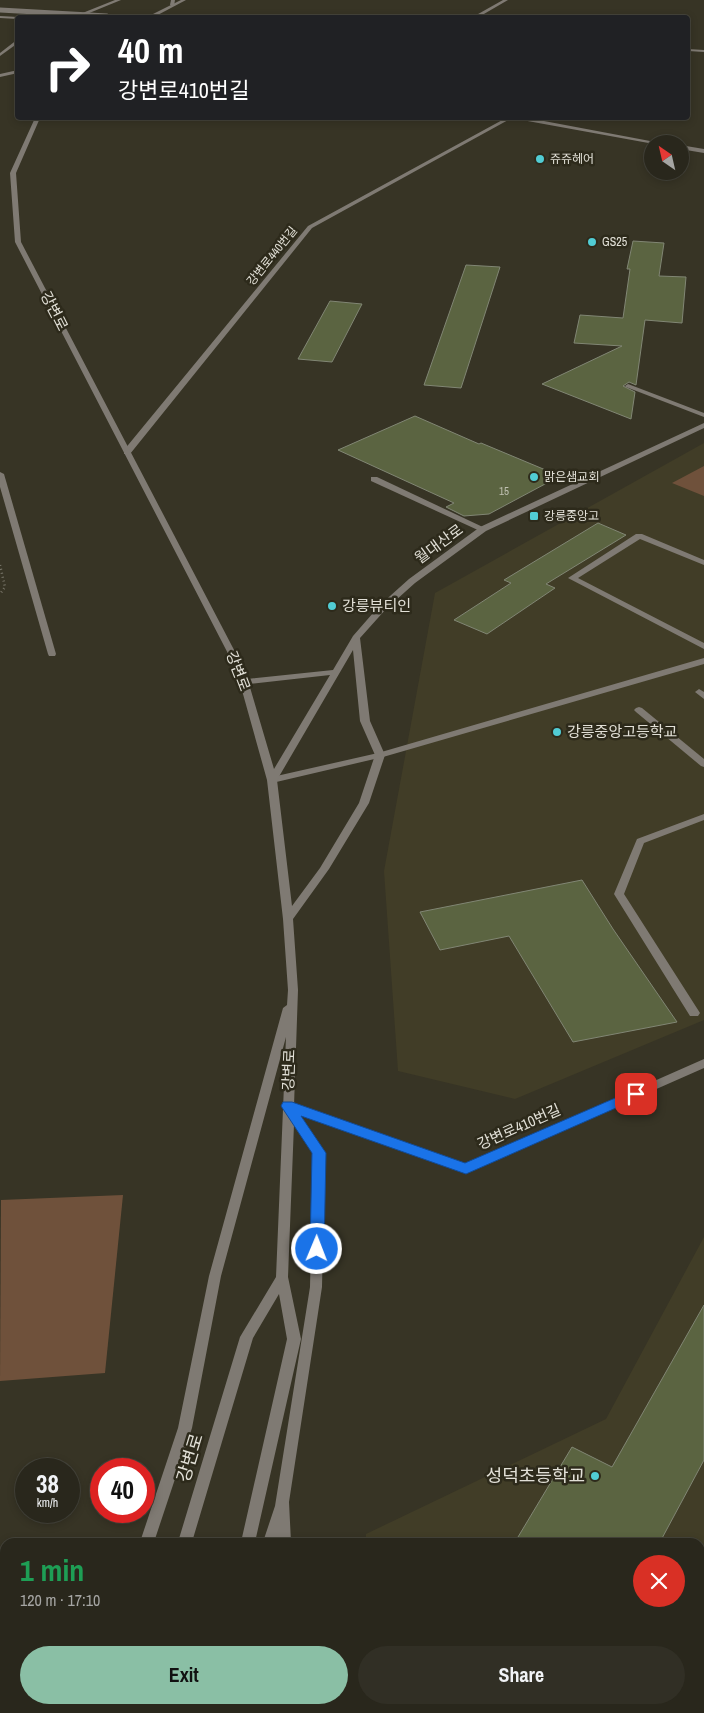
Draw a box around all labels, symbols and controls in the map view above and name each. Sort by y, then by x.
text: 40 m [118,27,183,74]
icon: right [35,35,100,100]
text: 강변로410번길 [118,75,249,105]
north arrow [644,135,689,180]
map controls [644,135,689,180]
place label: 쥬쥬헤어 [550,151,594,167]
marker: 쥬쥬헤어 [534,153,546,165]
street label: 강변로440번길 [243,223,301,289]
place label: GS25 [602,234,628,250]
marker: GS25 [586,236,598,248]
street label: 강변로 [36,288,73,334]
place label: 맑은샘교회 [544,469,599,485]
marker: 맑은샘교회 [528,471,540,483]
house number: 15 [499,484,509,498]
place label: 강릉중앙고 [544,508,599,524]
marker: 강릉중앙고 [528,510,540,522]
street label: 월대산로 [410,519,467,568]
place label: 강릉뷰티인 [342,595,411,616]
marker: 강릉뷰티인 [326,600,338,612]
street label: 강변로 [221,648,256,694]
place label: 강릉중앙고등학교 [567,721,677,742]
marker: 강릉중앙고등학교 [551,726,563,738]
street label: 강변로 [277,1049,300,1091]
pin [615,1073,657,1115]
icon: arrive [622,1080,650,1108]
street label: 강변로410번길 [474,1099,564,1154]
position arrow [290,1222,342,1274]
street label: 강변로 [170,1430,209,1485]
speed limit sign: 40 [90,1458,155,1523]
place label: 성덕초등학교 [486,1463,585,1488]
text: 38 [36,1467,59,1501]
marker: 성덕초등학교 [589,1470,601,1482]
text: km/h [37,1495,58,1511]
text: 1 min [20,1550,84,1590]
button: close [633,1555,685,1607]
text: 120 m · 17:10 [20,1589,100,1611]
button: Exit [20,1646,348,1704]
button: Share [358,1646,685,1704]

